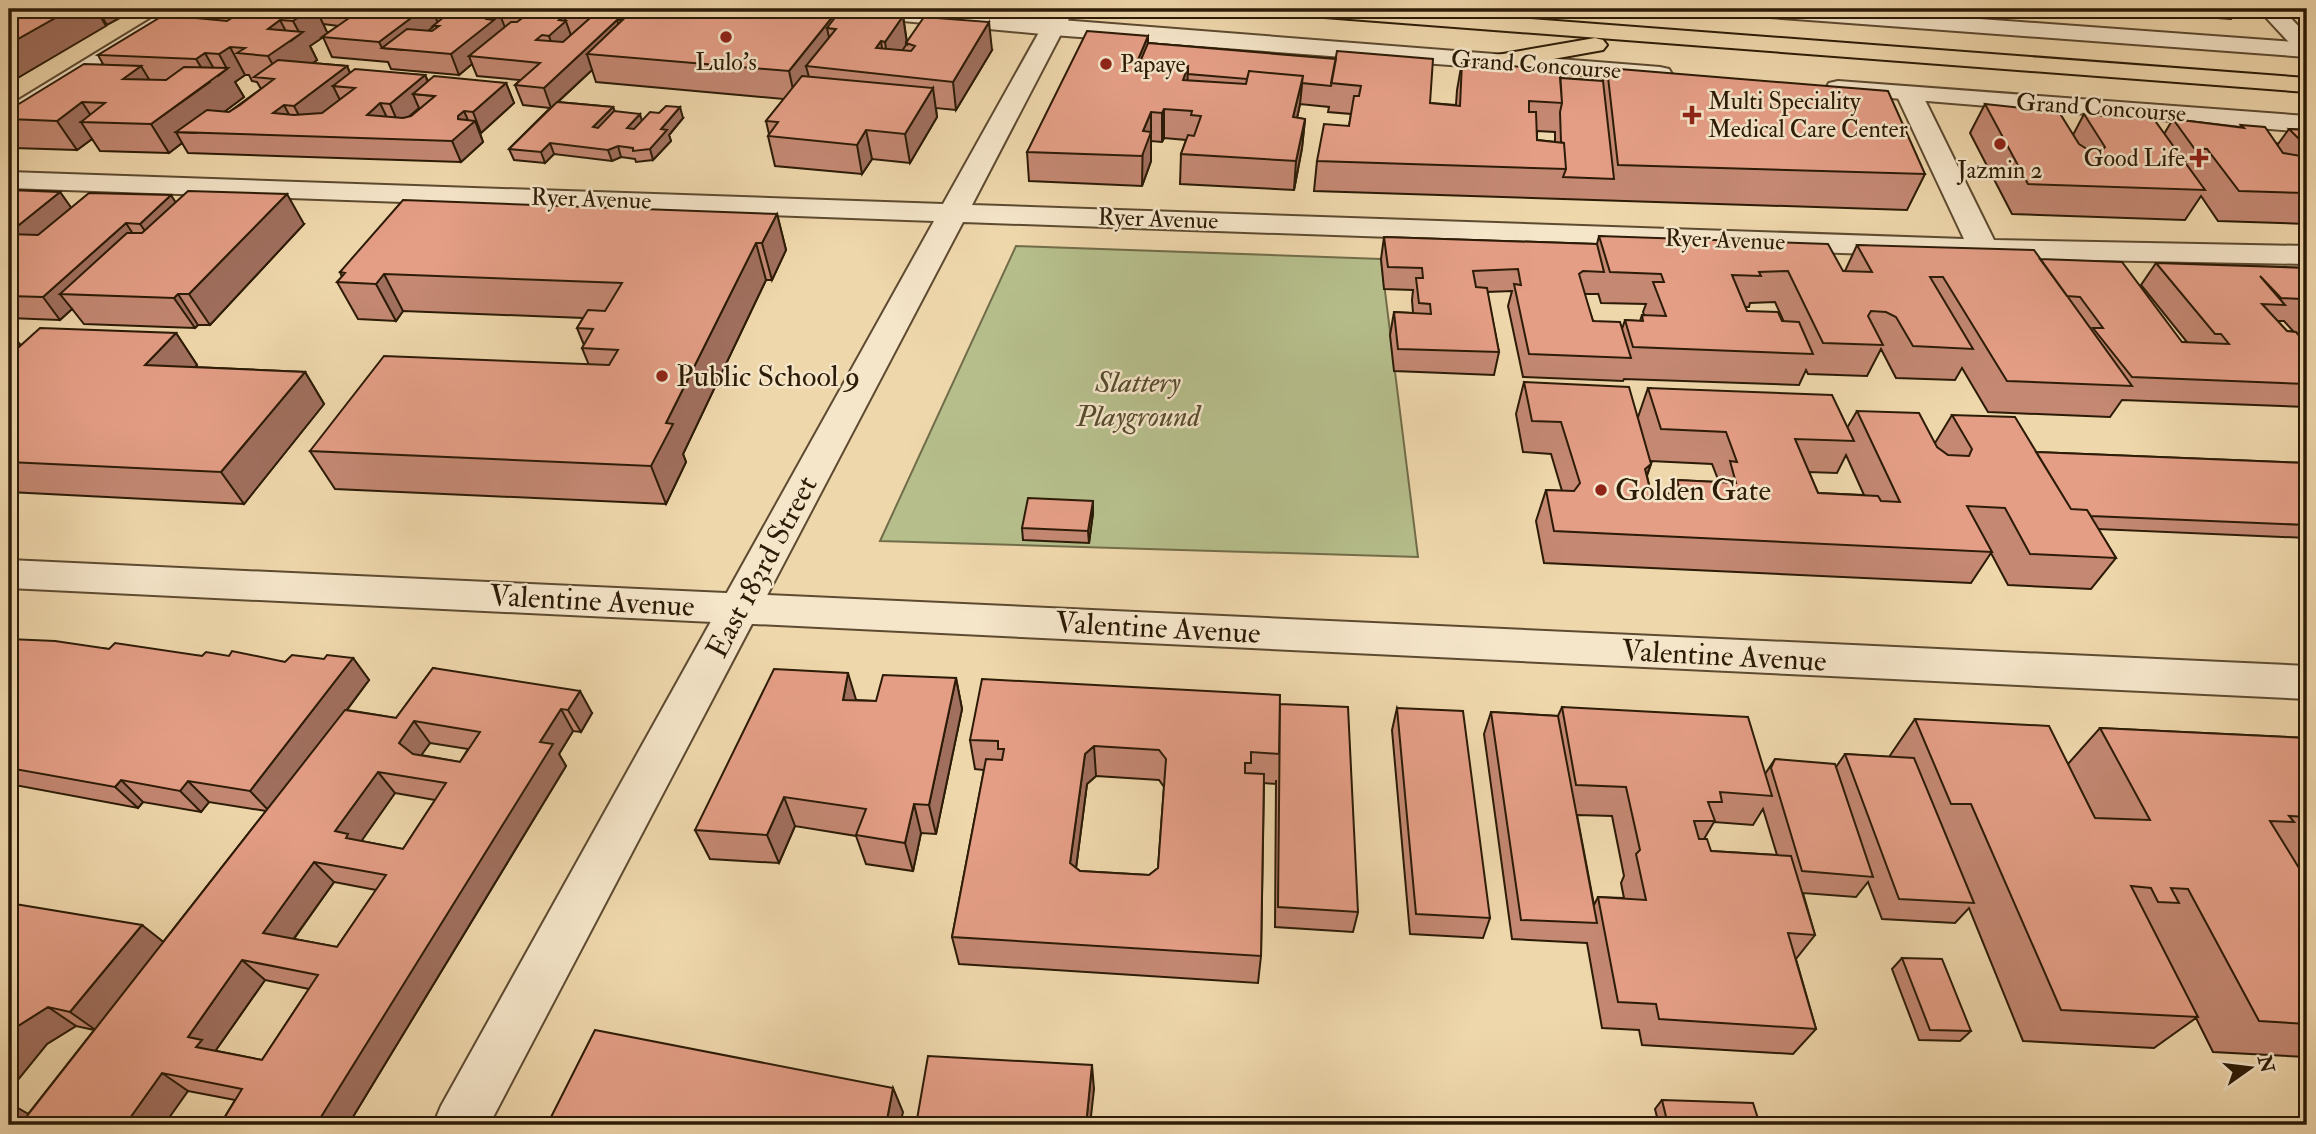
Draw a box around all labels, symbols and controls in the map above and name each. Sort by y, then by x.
marker: Lulo’s [718,29,734,45]
street label: Grand Concourse [1450,44,1622,86]
place label: Lulo’s [695,47,757,78]
place label: Papaye [1120,49,1186,80]
marker: Papaye [1098,56,1114,72]
place label: Multi Speciality Medical Care Center [1708,86,1908,145]
street label: Grand Concourse [2015,87,2187,129]
marker: Multi Speciality Medical Care Center [1682,105,1702,125]
marker: Jazmin 2 [1992,136,2008,152]
place label: Good Life [2083,143,2185,174]
marker: Good Life [2191,150,2207,166]
place label: Jazmin 2 [1956,155,2043,186]
street label: Ryer Avenue [530,181,652,217]
street label: Ryer Avenue [1097,201,1219,237]
street label: Ryer Avenue [1664,222,1786,258]
place label: Public School 9 [676,358,860,395]
park label: Slattery Playground [1075,364,1203,435]
marker: Public School 9 [654,368,670,384]
street label: East 183rd Street [698,469,826,664]
place label: Golden Gate [1615,472,1771,509]
marker: Golden Gate [1593,482,1609,498]
street label: Valentine Avenue [489,577,695,625]
street label: Valentine Avenue [1055,604,1261,652]
street label: Valentine Avenue [1621,632,1827,680]
north arrow [2214,1032,2284,1102]
text: N [2252,1052,2279,1076]

